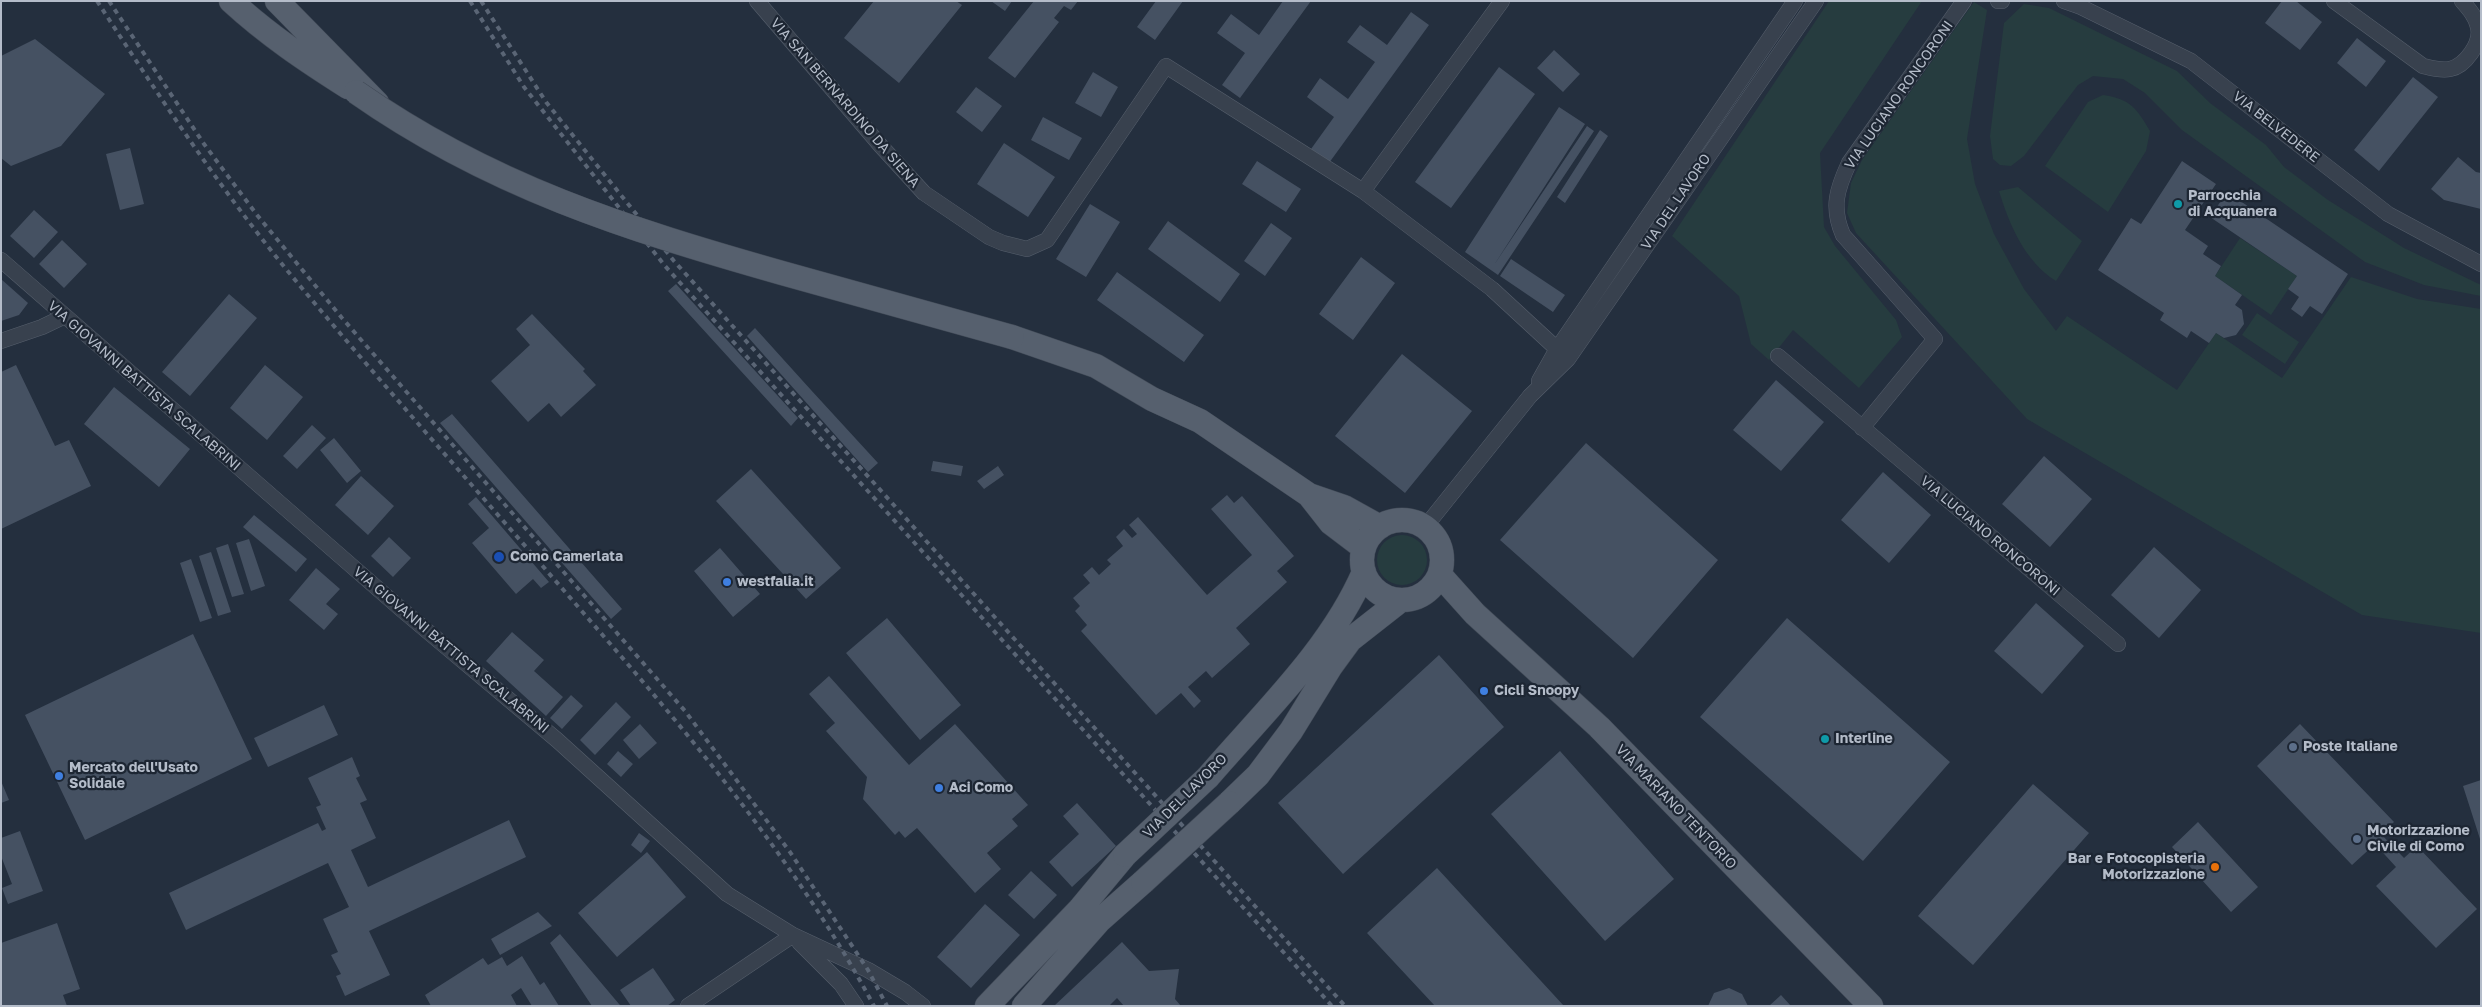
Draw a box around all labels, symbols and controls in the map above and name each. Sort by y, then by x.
street label: VIA SAN BERNARDINO DA SIENA [767,15,923,191]
street label: VIA LUCIANO RONCORONI [1841,17,1957,173]
street label: VIA BELVEDERE [2229,88,2323,166]
street label: VIA DEL LAVORO [1638,151,1714,253]
place label: Parrocchia di Acquanera [2188,188,2277,220]
marker: Parrocchia di Acquanera [2172,198,2184,210]
street label: VIA GIOVANNI BATTISTA SCALABRINI [44,298,244,474]
street label: VIA LUCIANO RONCORONI [1917,473,2063,599]
place label: Como Camerlata [510,549,623,565]
marker: Como Camerlata [492,550,506,564]
street label: VIA GIOVANNI BATTISTA SCALABRINI [350,563,552,737]
place label: westfalia.it [737,574,814,590]
marker: westfalia.it [721,576,733,588]
place label: Cicli Snoopy [1494,683,1579,699]
marker: Cicli Snoopy [1478,685,1490,697]
place label: Interline [1835,731,1893,747]
marker: Interline [1819,733,1831,745]
place label: Poste Italiane [2303,739,2398,755]
street label: VIA MARIANO TENTORIO [1612,741,1740,873]
marker: Poste Italiane [2287,741,2299,753]
street label: VIA DEL LAVORO [1139,750,1231,842]
place label: Mercato dell'Usato Solidale [69,760,198,792]
marker: Mercato dell'Usato Solidale [53,770,65,782]
place label: Aci Como [949,780,1013,796]
marker: Aci Como [933,782,945,794]
place label: Motorizzazione Civile di Como [2367,823,2470,856]
marker: Motorizzazione Civile di Como [2351,833,2363,845]
place label: Bar e Fotocopisteria Motorizzazione [2068,851,2205,884]
marker: Bar e Fotocopisteria Motorizzazione [2209,861,2221,873]

